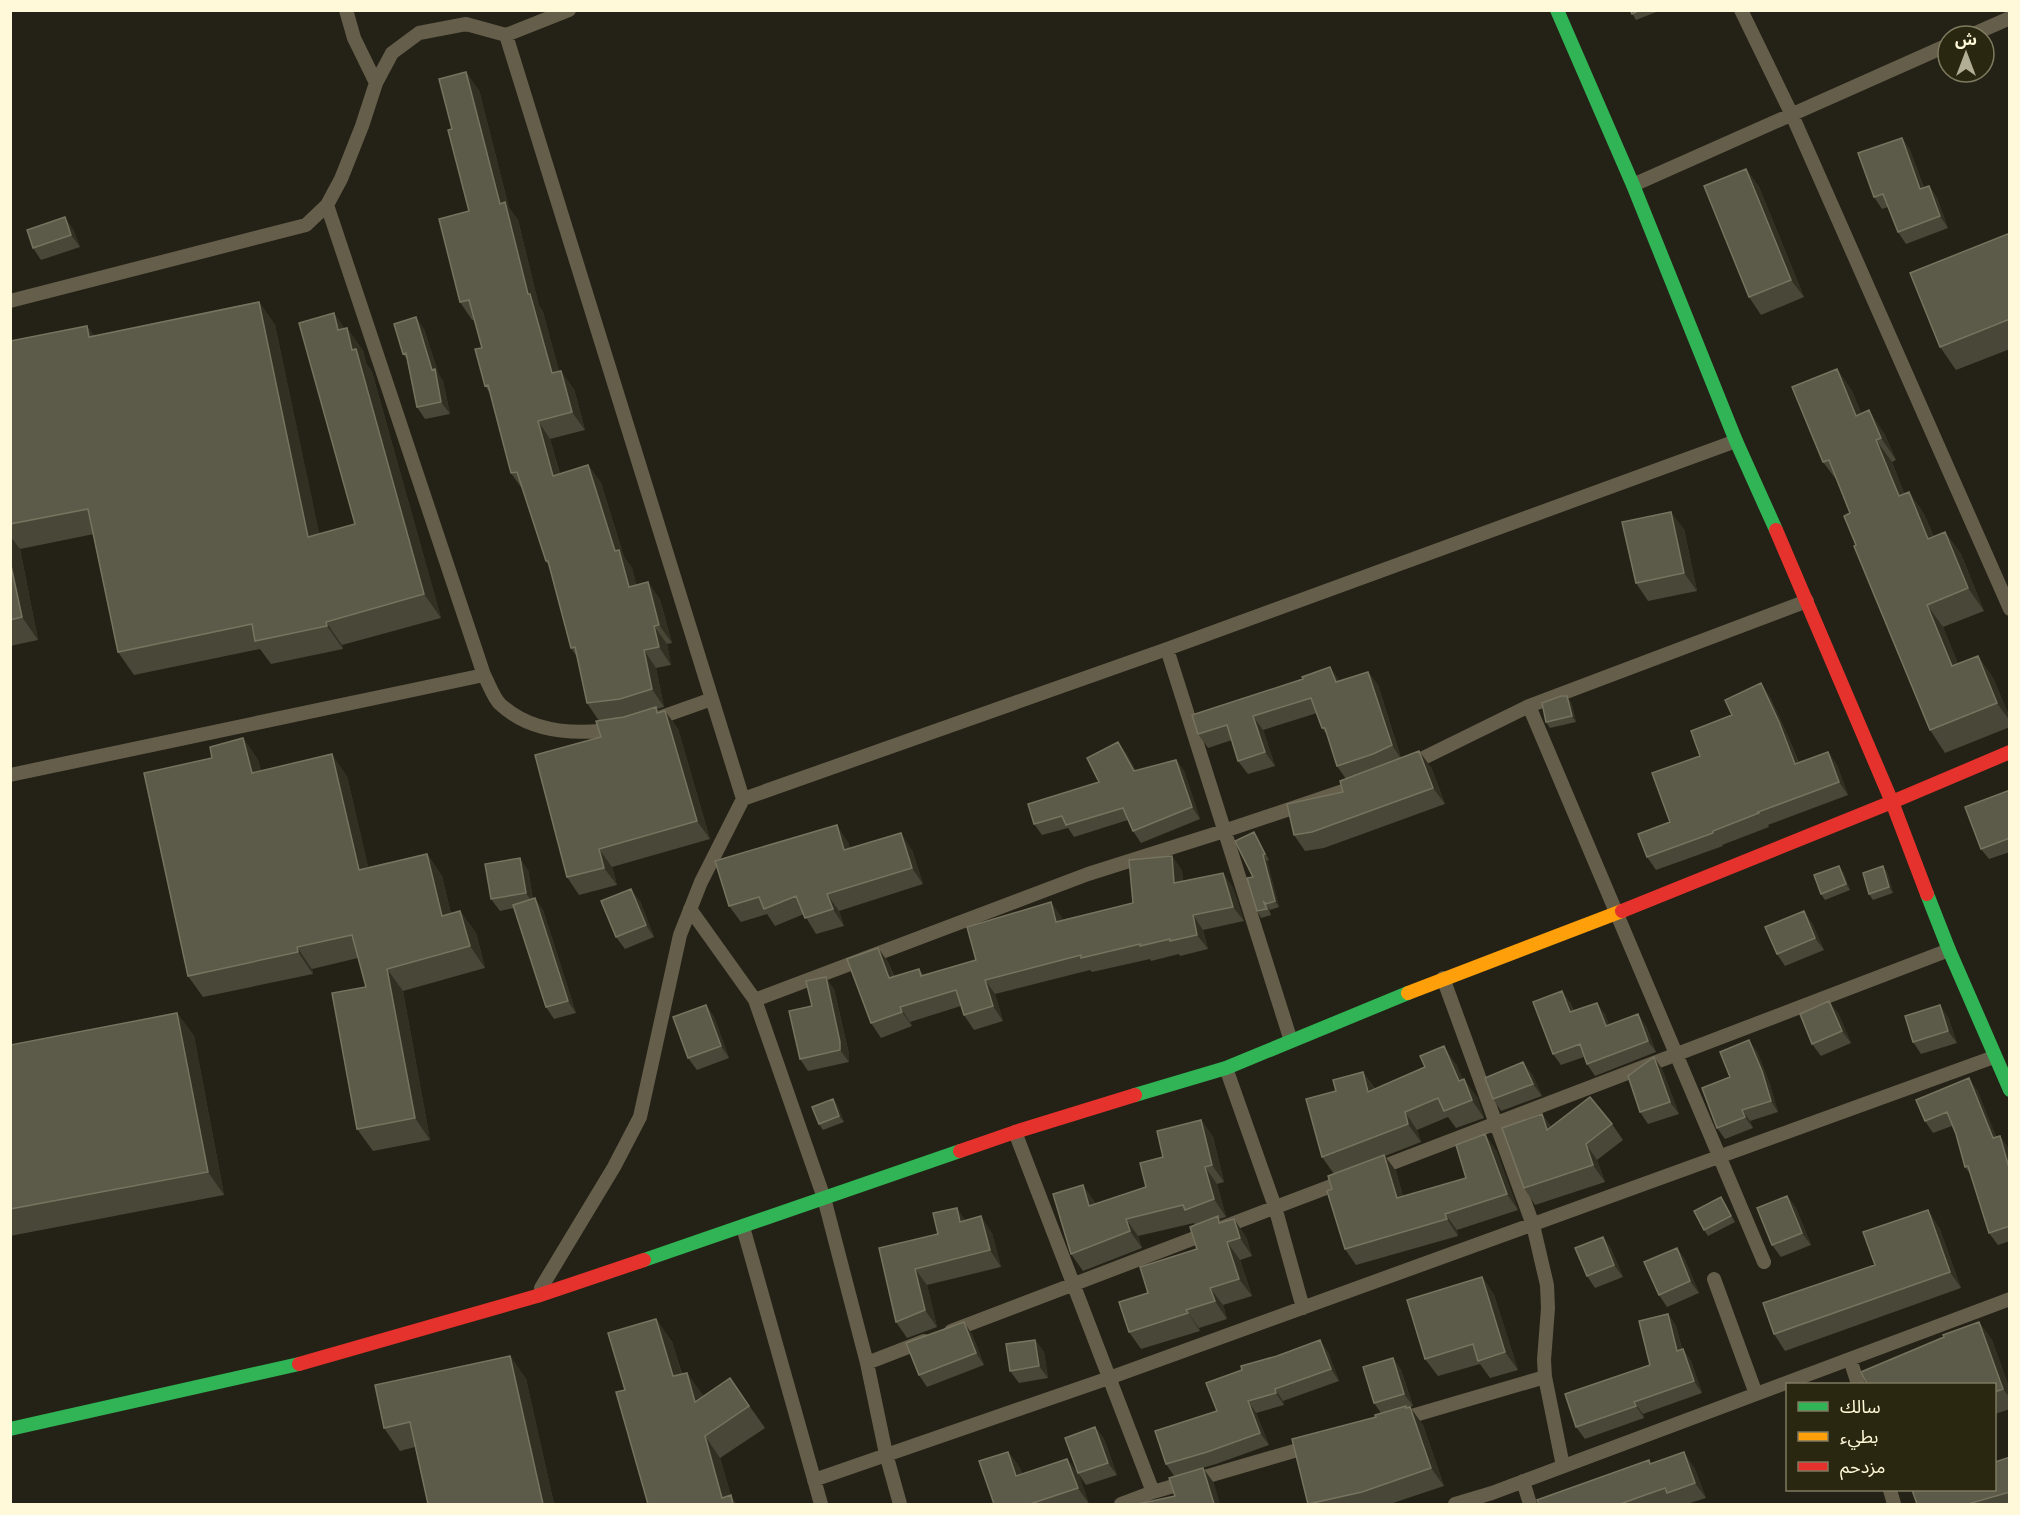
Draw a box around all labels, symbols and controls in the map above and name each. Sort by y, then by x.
north arrow [1936,24,1996,84]
text: ش [1955,30,1977,49]
legend [1786,1383,1996,1491]
text: سالك [1840,1396,1881,1417]
text: بطيء [1840,1426,1878,1450]
text: مزدحم [1840,1456,1885,1480]

